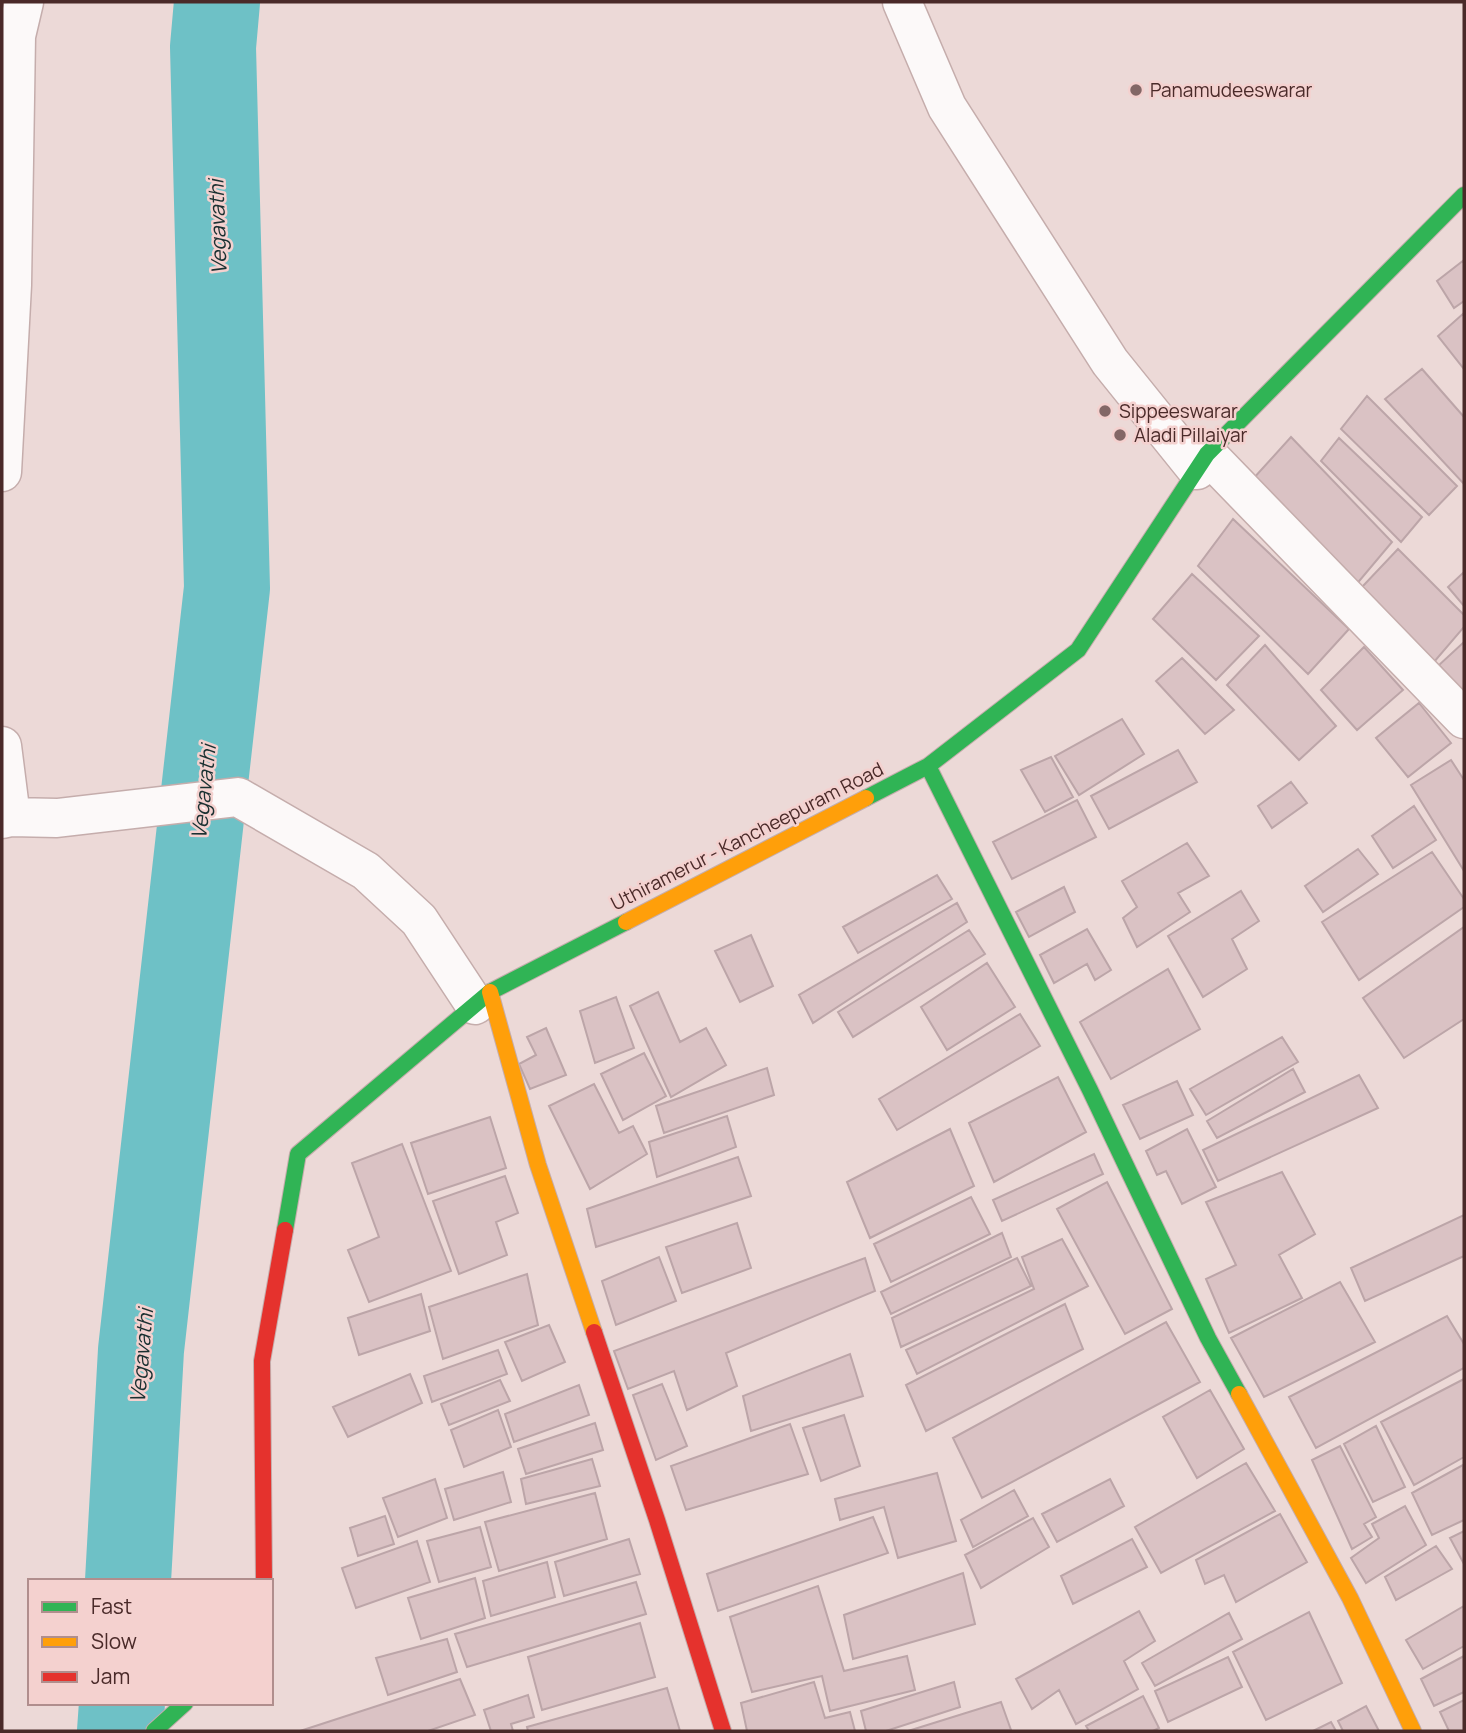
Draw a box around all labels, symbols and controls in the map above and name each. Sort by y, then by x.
place label: Panamudeeswarar [1150,77,1312,103]
marker: Panamudeeswarar [1128,82,1144,98]
water label: Vegavathi [201,176,233,275]
place label: Sippeeswarar [1119,398,1238,424]
marker: Sippeeswarar [1097,403,1113,419]
place label: Aladi Pillaiyar [1134,422,1247,448]
marker: Aladi Pillaiyar [1112,427,1128,443]
water label: Vegavathi [184,740,222,841]
street label: Uthiramerur - Kancheepuram Road [606,756,888,916]
water label: Vegavathi [123,1304,159,1404]
legend [28,1579,273,1705]
text: Fast [91,1592,132,1620]
text: Slow [91,1627,137,1655]
text: Jam [91,1662,130,1690]

